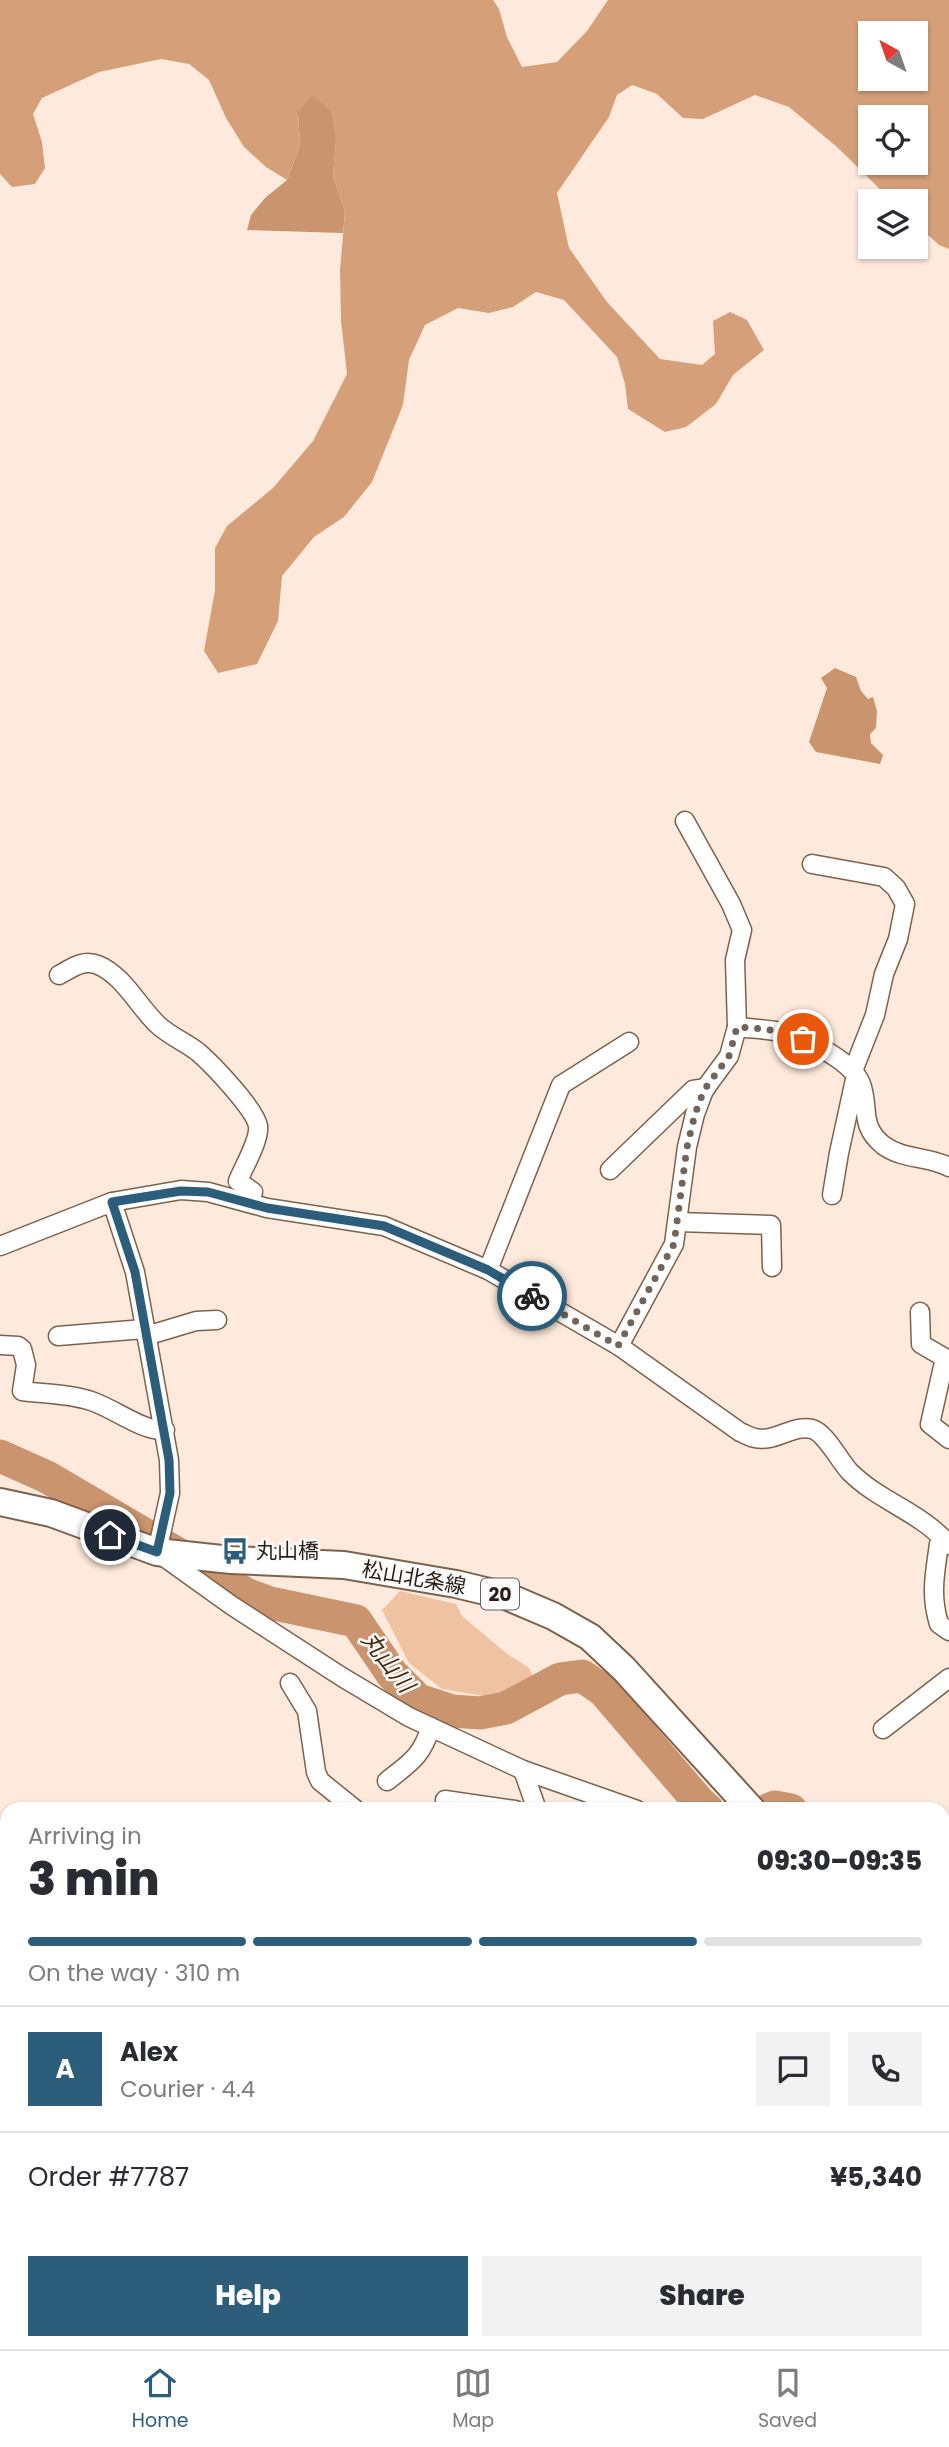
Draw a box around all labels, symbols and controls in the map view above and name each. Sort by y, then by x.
north arrow [858,21,928,91]
map controls [858,21,928,259]
button: locate [858,105,928,175]
button: layers [858,189,928,259]
pin [773,1009,833,1069]
icon: bag [784,1020,822,1058]
courier [497,1261,567,1331]
icon: bike [513,1277,551,1315]
pin [80,1505,140,1565]
icon: home [91,1516,129,1554]
bus stop icon: 丸山橋 [220,1536,250,1566]
place label: 丸山橋 [256,1536,319,1565]
street label: 松山北条線 [360,1554,468,1601]
road number: 20 [481,1578,519,1610]
water label: 丸山川 [354,1625,424,1701]
text: Arriving in [28,1820,142,1852]
text: 09:30–09:35 [757,1843,922,1879]
text: 3 min [28,1847,160,1911]
text: On the way · 310 m [28,1957,240,1989]
button: chat [756,2032,830,2106]
button: phone [848,2032,922,2106]
text: Alex [120,2034,178,2070]
text: A [55,2051,75,2087]
text: Courier · 4.4 [120,2073,255,2105]
text: Order #7787 [28,2159,189,2195]
text: ¥5,340 [830,2159,922,2195]
button: Help [28,2256,468,2336]
button: Share [482,2256,922,2336]
tab: Home [132,2364,189,2435]
tab: Map [452,2364,494,2435]
tab: Saved [758,2364,817,2435]

